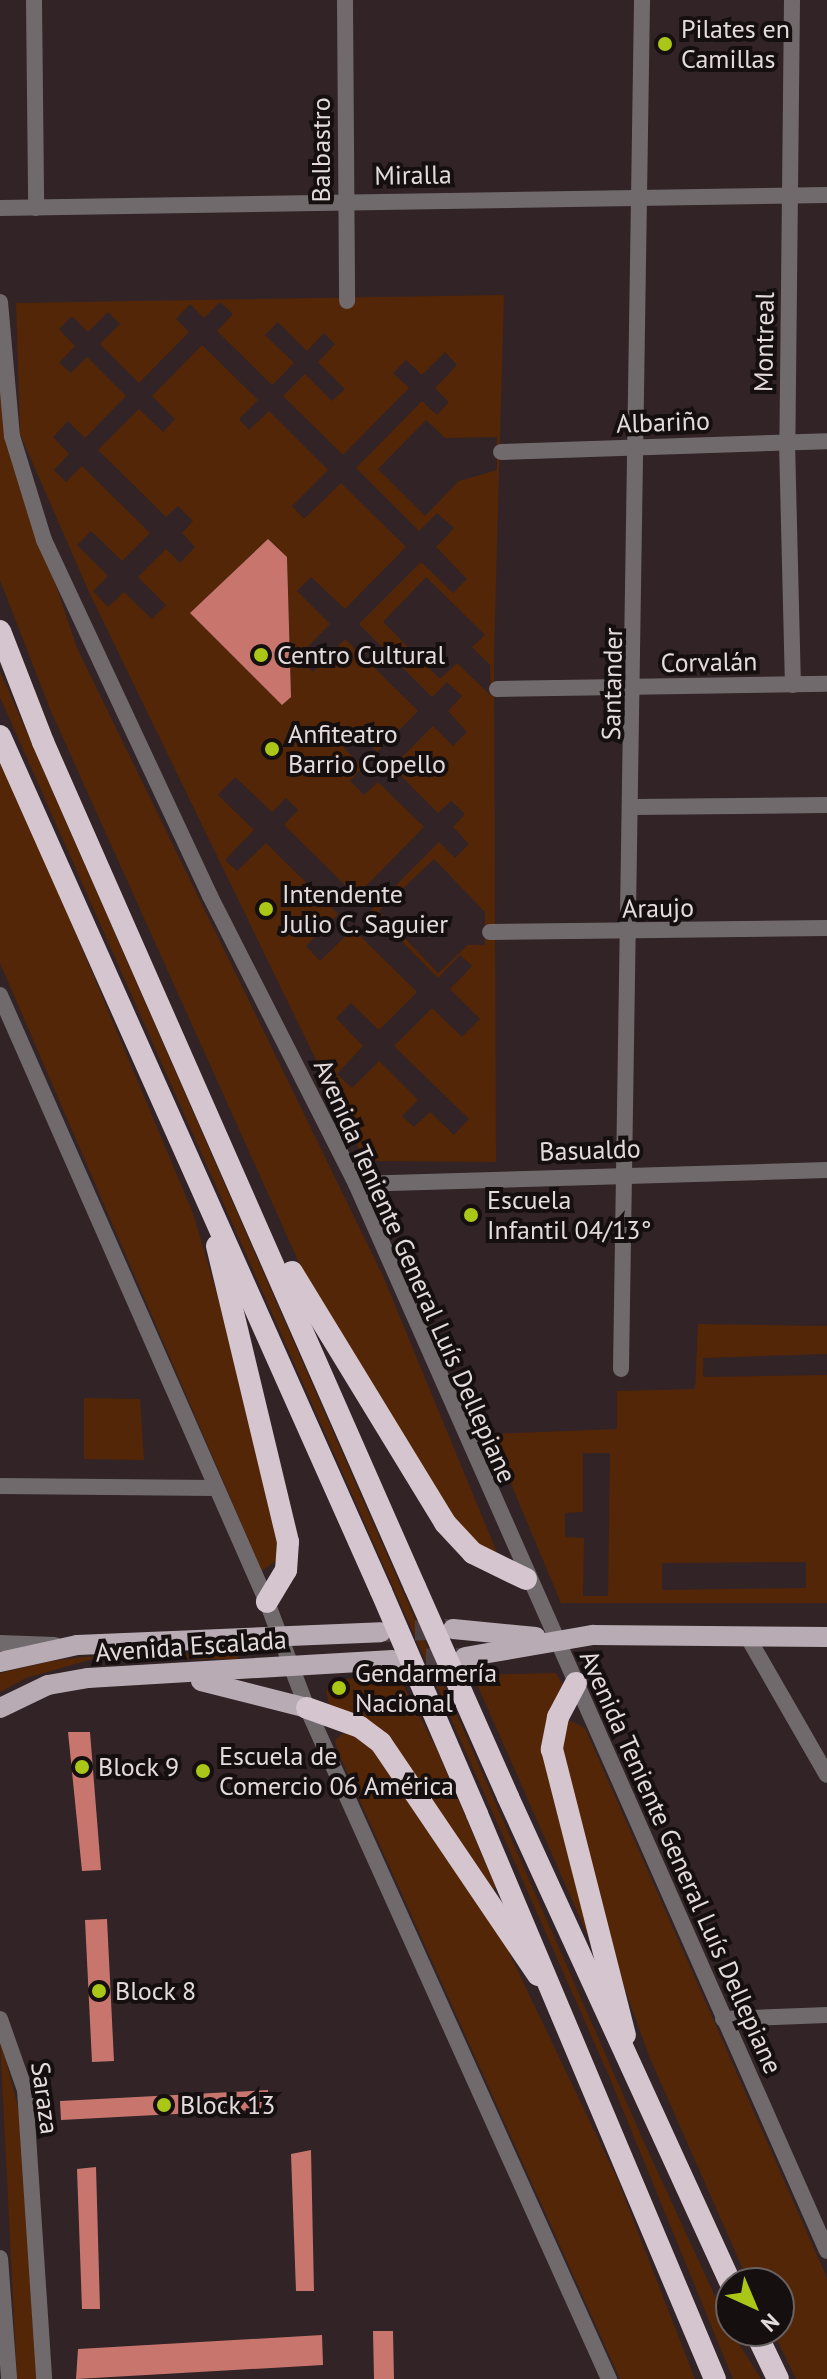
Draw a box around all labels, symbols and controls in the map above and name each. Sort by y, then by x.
place label: Pilates en Camillas [681,13,790,74]
marker: Pilates en Camillas [656,35,674,53]
street label: Balbastro [305,97,337,203]
street label: Miralla [374,159,452,191]
street label: Montreal [748,292,780,392]
street label: Albariño [616,405,710,439]
street label: Santander [595,627,629,741]
place label: Centro Cultural [277,639,445,671]
marker: Centro Cultural [252,646,270,664]
street label: Corvalán [660,646,758,678]
place label: Anfiteatro Barrio Copello [288,718,446,780]
marker: Anfiteatro Barrio Copello [263,740,281,758]
place label: Intendente Julio C. Saguier [282,878,450,940]
street label: Araujo [622,892,694,924]
marker: Intendente Julio C. Saguier [257,900,275,918]
street label: Avenida Teniente General Luís Dellepiane [307,1054,523,1488]
street label: Basualdo [539,1133,641,1167]
place label: Escuela Infantil 04/13° [487,1184,651,1246]
marker: Escuela Infantil 04/13° [462,1206,480,1224]
street label: Avenida Escalada [94,1624,288,1668]
street label: Avenida Teniente General Luís Dellepiane [573,1645,789,2079]
place label: Gendarmería Nacional [355,1657,497,1718]
marker: Gendarmería Nacional [330,1679,348,1697]
place label: Escuela de Comercio 06 América [219,1740,455,1802]
place label: Block 9 [98,1751,180,1783]
marker: Block 9 [73,1758,91,1776]
marker: Escuela de Comercio 06 América [194,1762,212,1780]
place label: Block 8 [115,1975,197,2007]
marker: Block 8 [90,1982,108,2000]
street label: Saraza [24,2060,66,2136]
place label: Block 13 [180,2089,276,2121]
marker: Block 13 [155,2096,173,2114]
north arrow [715,2267,795,2347]
text: N [755,2308,785,2338]

